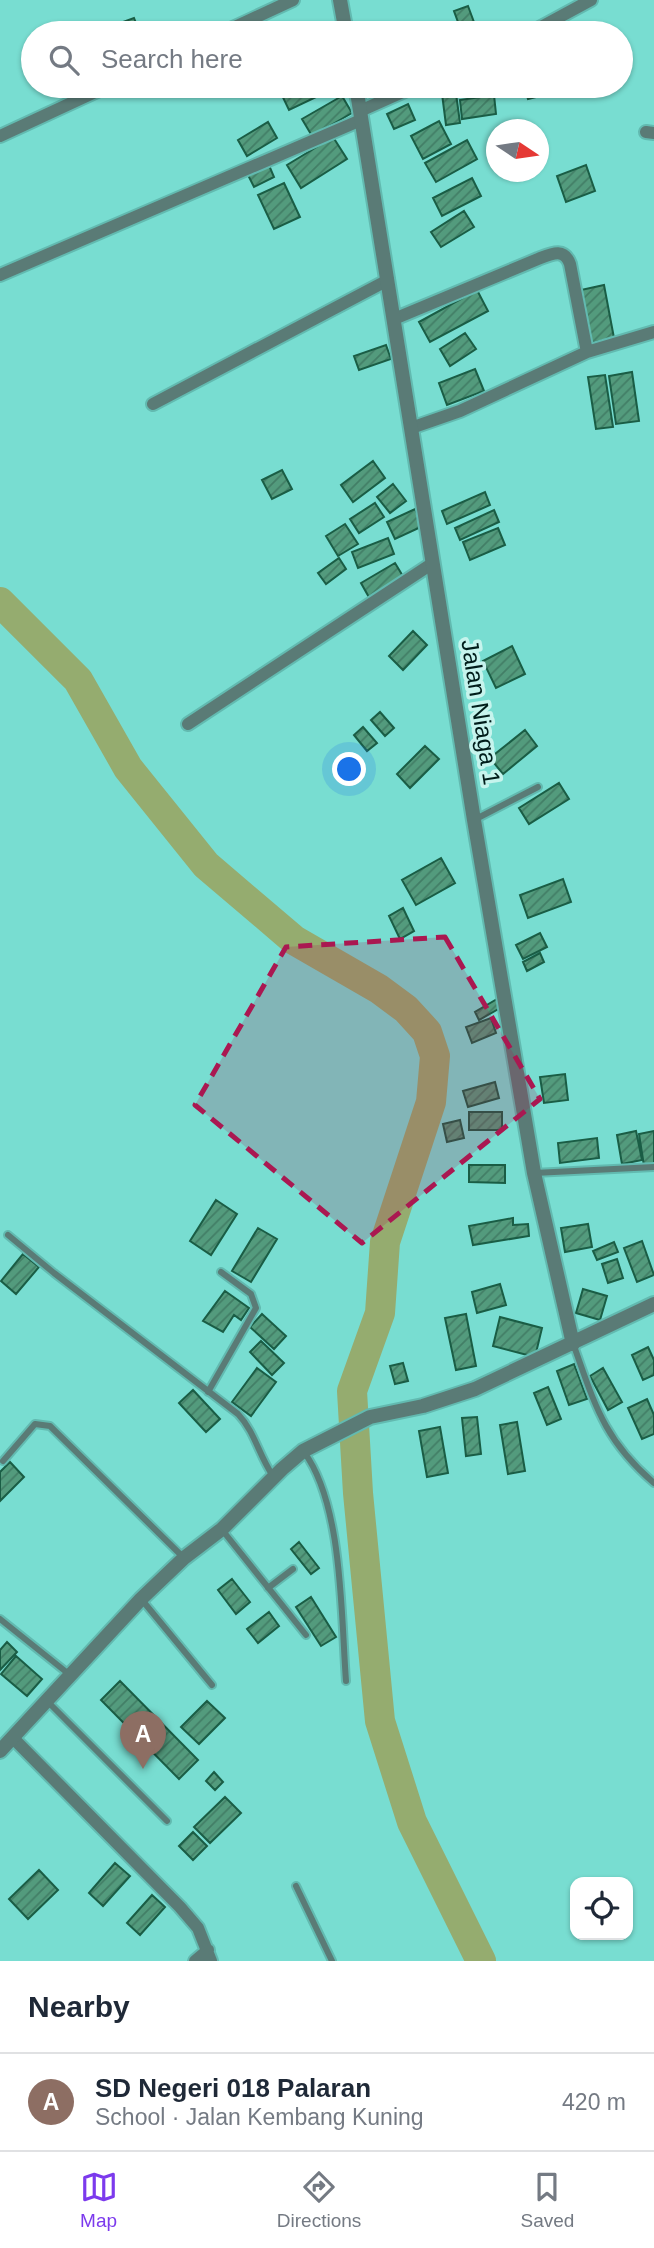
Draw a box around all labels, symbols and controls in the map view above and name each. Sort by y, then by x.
search box [21,21,633,98]
icon: search [45,41,83,79]
text: Search here [101,44,243,74]
north arrow [486,119,549,182]
street label: Jalan Niaga 1 [456,637,506,787]
your location [332,752,366,786]
pin: A [120,1711,166,1769]
map controls [570,1877,633,1940]
button: locate [570,1877,633,1940]
text: Nearby [28,1990,130,2023]
text: SD Negeri 018 Palaran [95,2073,371,2103]
text: A [43,2089,59,2115]
text: 420 m [562,2089,626,2115]
text: School · Jalan Kembang Kuning [95,2104,424,2130]
tab: Map [80,2168,118,2232]
tab: Directions [277,2168,361,2232]
tab: Saved [520,2168,574,2232]

